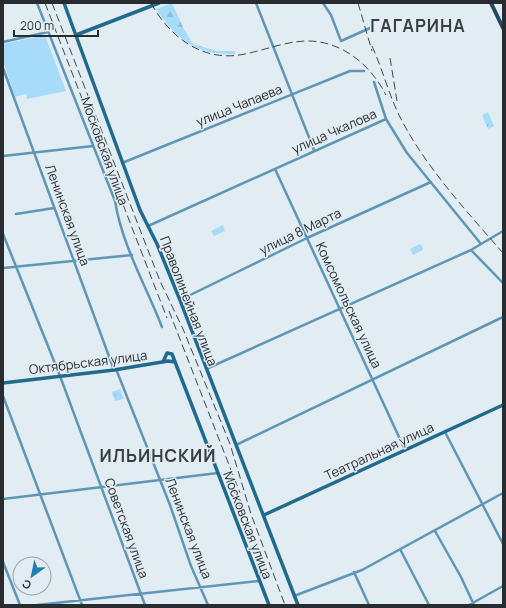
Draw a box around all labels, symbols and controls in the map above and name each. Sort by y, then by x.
scale bar [14,12,98,38]
district label: ГАГАРИНА [370,14,466,37]
text: 200 m [20,17,54,34]
street label: улица Чапаева [193,80,285,130]
street label: Московская улица [77,94,133,208]
street label: улица Чкалова [289,104,379,158]
street label: Ленинская улица [41,162,95,268]
street label: улица 8 Марта [256,203,344,259]
street label: Праволинейная улица [156,234,222,368]
street label: Комсомольская улица [312,239,386,371]
street label: Октябрьская улица [28,346,148,378]
street label: Театральная улица [321,418,437,484]
district label: ИЛЬИНСКИЙ [100,444,216,467]
street label: Московская улица [219,468,277,582]
street label: Советская улица [101,475,153,581]
street label: Ленинская улица [161,475,217,581]
north arrow [12,556,52,596]
text: С [19,576,34,593]

